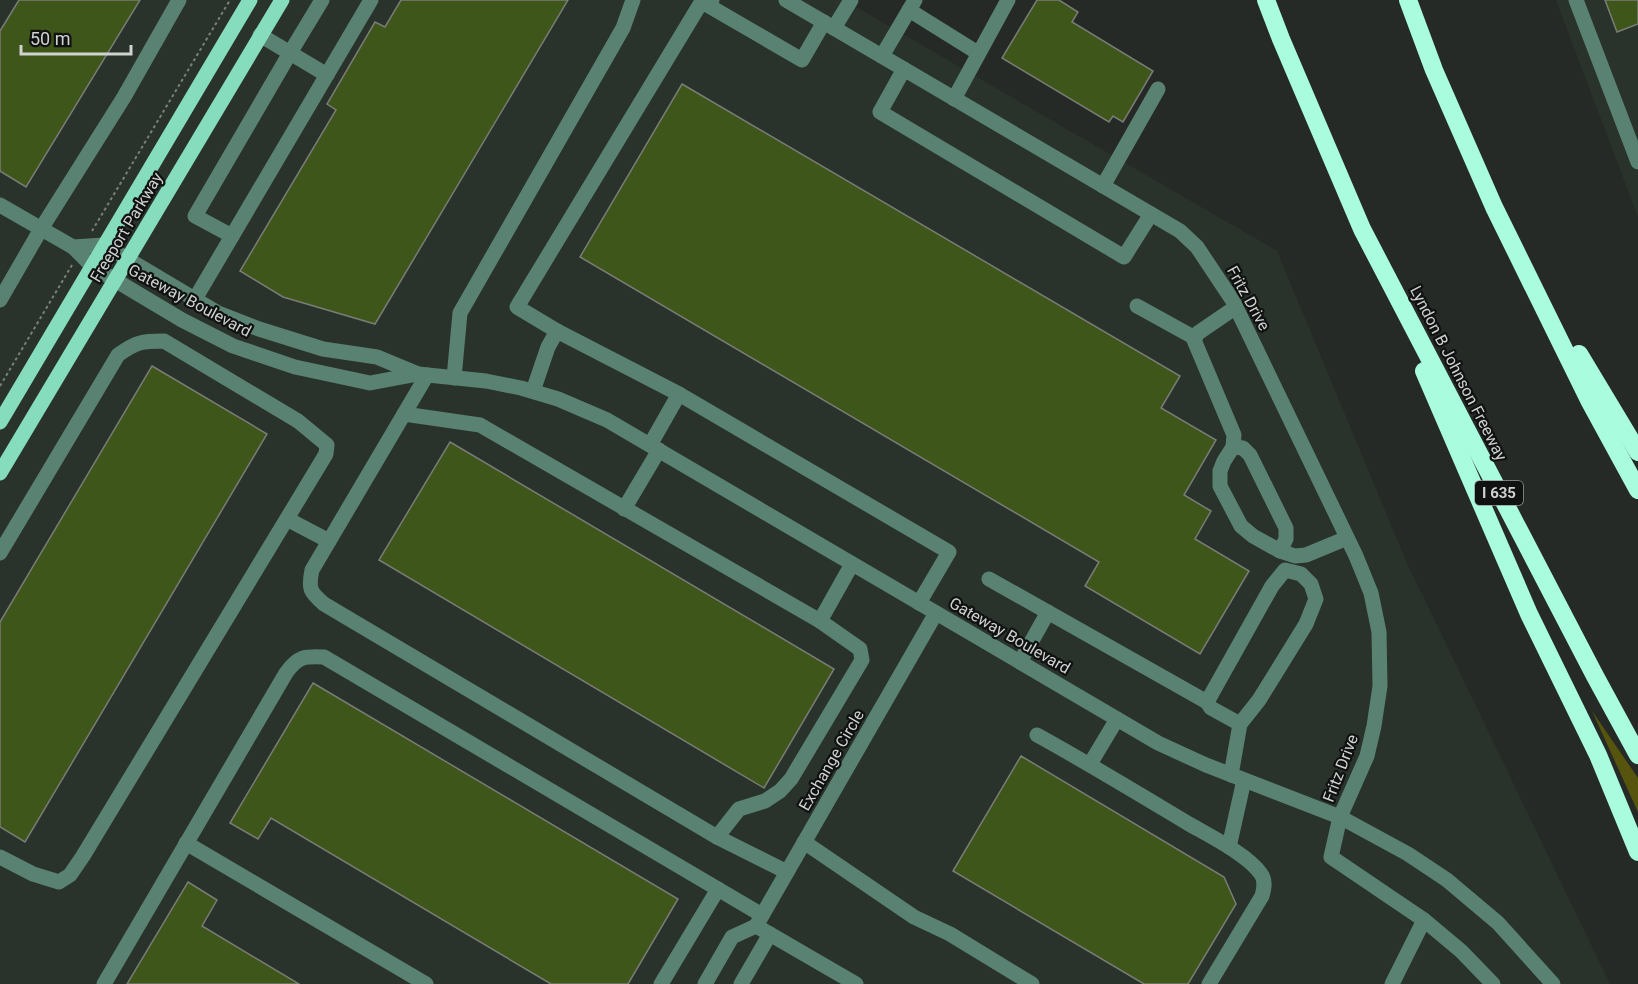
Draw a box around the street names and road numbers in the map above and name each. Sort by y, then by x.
street label: Freeport Parkway [86,169,167,285]
street label: Gateway Boulevard [125,260,254,341]
street label: Fritz Drive [1223,263,1274,334]
street label: Lyndon B Johnson Freeway [1406,283,1511,464]
road number: I 635 [1475,481,1523,505]
street label: Gateway Boulevard [946,593,1074,678]
street label: Exchange Circle [795,706,868,814]
street label: Fritz Drive [1319,732,1362,805]

